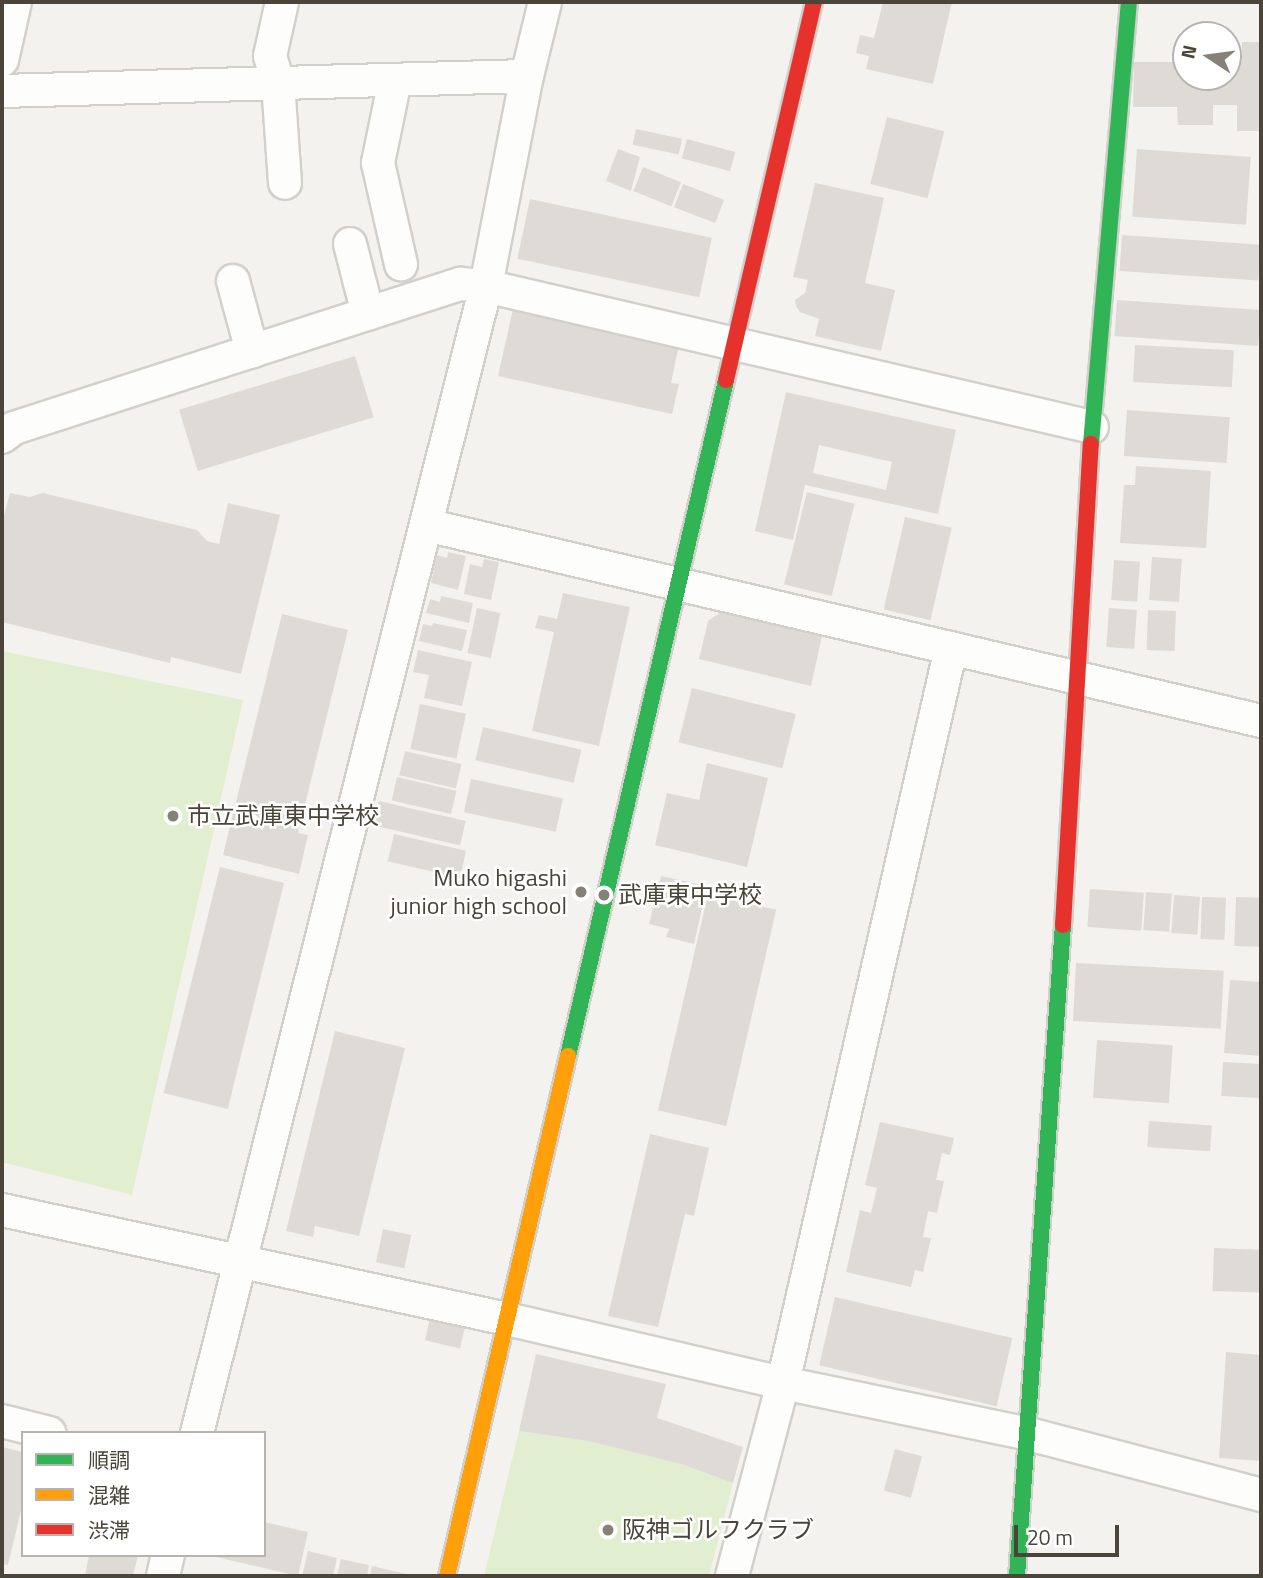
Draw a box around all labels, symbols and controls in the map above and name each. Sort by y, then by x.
north arrow [1172,21,1242,91]
text: N [1172,42,1204,61]
place label: 市立武庫東中学校 [187,802,379,830]
marker: 市立武庫東中学校 [165,808,181,824]
place label: Muko higashi junior high school [391,864,567,920]
place label: 武庫東中学校 [618,881,762,909]
marker: Muko higashi junior high school [573,884,589,900]
marker: 武庫東中学校 [596,887,612,903]
legend [21,1431,266,1557]
text: 順調 [88,1444,130,1476]
text: 混雑 [88,1479,130,1511]
scale bar [1018,1512,1123,1556]
text: 渋滞 [88,1514,130,1546]
place label: 阪神ゴルフクラブ [622,1516,814,1544]
text: 20 m [1027,1521,1073,1553]
marker: 阪神ゴルフクラブ [600,1522,616,1538]

